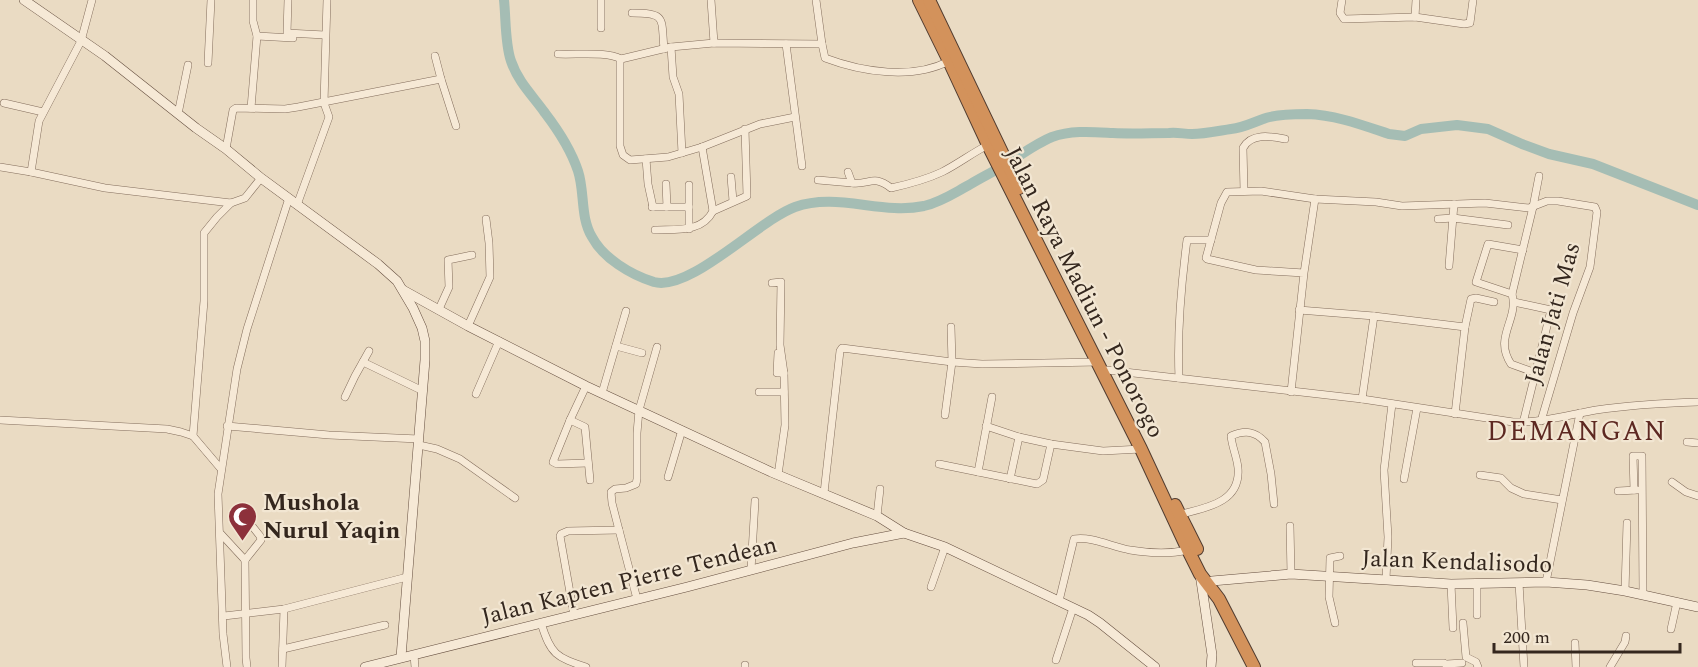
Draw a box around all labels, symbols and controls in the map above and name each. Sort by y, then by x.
street label: Jalan Raya Madiun - Ponorogo [995,140,1173,445]
street label: Jalan Jati Mas [1515,238,1590,389]
district label: DEMANGAN [1487,411,1667,453]
place label: Mushola Nurul Yaqin [263,485,401,549]
mosque icon: Mushola Nurul Yaqin [226,500,258,542]
street label: Jalan Kapten Pierre Tendean [478,527,781,635]
street label: Jalan Kendalisodo [1361,541,1553,583]
scale bar [1494,616,1680,654]
text: 200 m [1503,624,1550,651]

